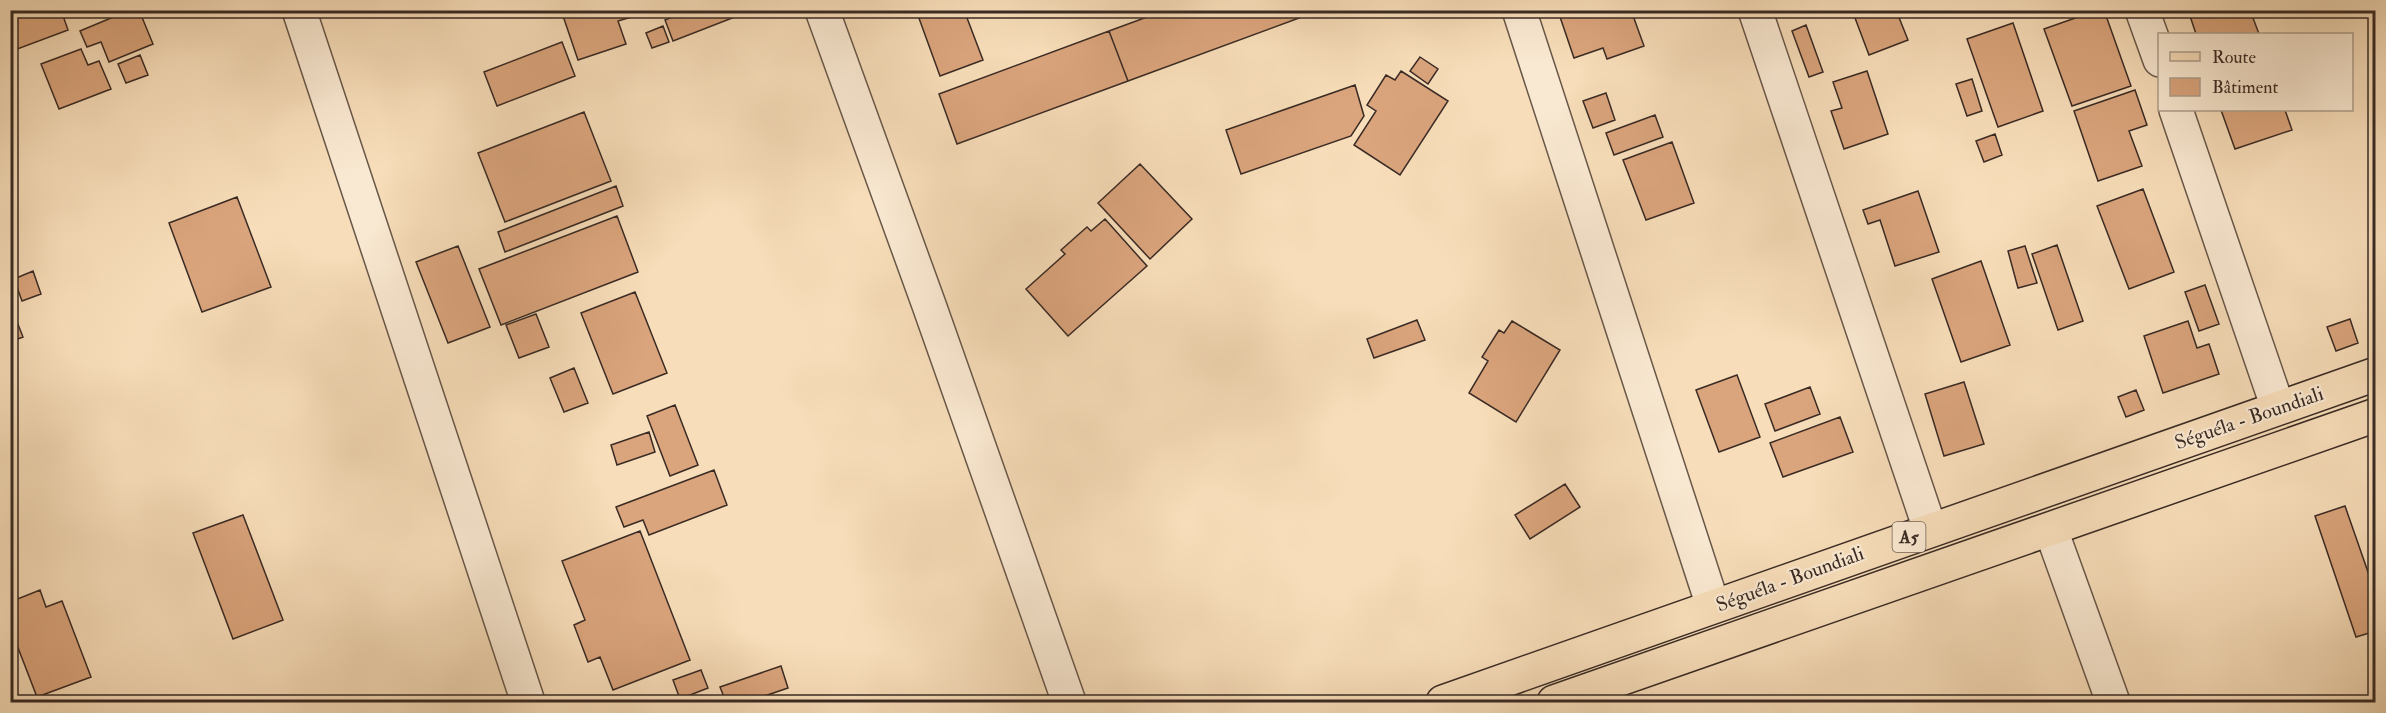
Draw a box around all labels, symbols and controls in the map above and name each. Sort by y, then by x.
legend [2158,33,2353,111]
text: Route [2212,46,2256,69]
text: Bâtiment [2212,76,2278,99]
street label: Séguéla - Boundiali [2171,381,2327,455]
road number: A5 [1892,522,1926,552]
street label: Séguéla - Boundiali [1713,541,1867,617]

